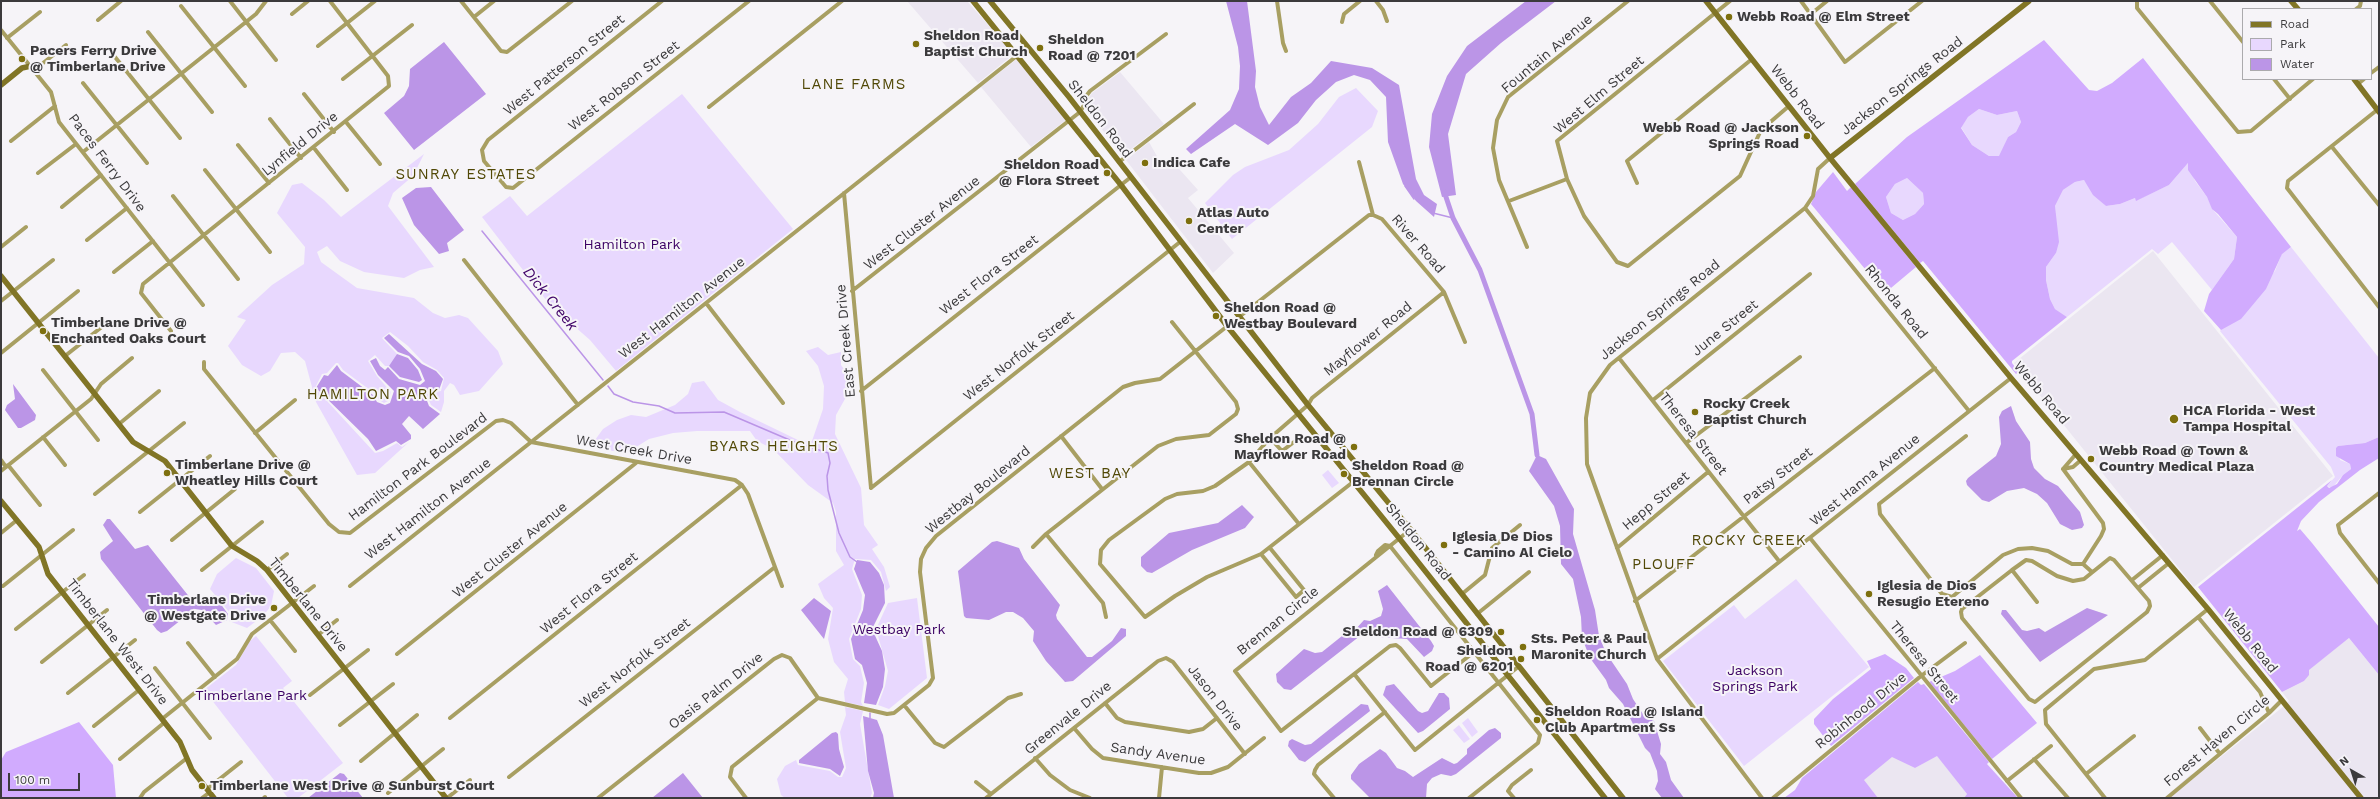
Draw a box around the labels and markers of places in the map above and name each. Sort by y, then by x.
place label: Webb Road @ Elm Street [1737,9,1910,25]
marker: Webb Road @ Elm Street [1724,12,1734,22]
place label: Sheldon Road Baptist Church [924,28,1028,60]
place label: Sheldon Road @ 7201 [1048,32,1136,64]
marker: Sheldon Road Baptist Church [911,39,921,49]
place label: Pacers Ferry Drive @ Timberlane Drive [30,43,166,76]
marker: Sheldon Road @ 7201 [1035,43,1045,53]
marker: Pacers Ferry Drive @ Timberlane Drive [17,54,27,64]
place label: Webb Road @ Jackson Springs Road [1643,120,1799,152]
marker: Webb Road @ Jackson Springs Road [1802,131,1812,141]
place label: Indica Cafe [1153,155,1230,171]
place label: Sheldon Road @ Flora Street [999,157,1099,190]
marker: Indica Cafe [1140,158,1150,168]
marker: Sheldon Road @ Flora Street [1102,168,1112,178]
place label: Atlas Auto Center [1197,205,1269,238]
marker: Atlas Auto Center [1184,216,1194,226]
place label: Sheldon Road @ Westbay Boulevard [1224,300,1357,332]
marker: Sheldon Road @ Westbay Boulevard [1211,311,1221,321]
place label: Timberlane Drive @ Enchanted Oaks Court [51,315,206,348]
marker: Timberlane Drive @ Enchanted Oaks Court [38,326,48,336]
place label: Rocky Creek Baptist Church [1703,396,1807,428]
place label: HCA Florida - West Tampa Hospital [2183,403,2315,436]
marker: Rocky Creek Baptist Church [1690,407,1700,417]
marker: HCA Florida - West Tampa Hospital [2168,413,2180,425]
place label: Sheldon Road @ Mayflower Road [1234,431,1346,464]
marker: Sheldon Road @ Mayflower Road [1349,442,1359,452]
place label: Webb Road @ Town & Country Medical Plaza [2099,443,2254,476]
marker: Webb Road @ Town & Country Medical Plaza [2086,454,2096,464]
place label: Timberlane Drive @ Wheatley Hills Court [175,457,318,490]
place label: Sheldon Road @ Brennan Circle [1352,458,1464,490]
marker: Timberlane Drive @ Wheatley Hills Court [162,468,172,478]
marker: Sheldon Road @ Brennan Circle [1339,469,1349,479]
place label: Iglesia De Dios - Camino Al Cielo [1452,529,1572,562]
marker: Iglesia De Dios - Camino Al Cielo [1439,540,1449,550]
place label: Iglesia de Dios Resugio Etereno [1877,578,1989,610]
marker: Iglesia de Dios Resugio Etereno [1864,589,1874,599]
place label: Timberlane Drive @ Westgate Drive [144,592,266,624]
marker: Timberlane Drive @ Westgate Drive [269,603,279,613]
place label: Sheldon Road @ 6309 [1342,624,1493,640]
marker: Sheldon Road @ 6309 [1496,627,1506,637]
place label: Sts. Peter & Paul Maronite Church [1531,631,1647,664]
marker: Sts. Peter & Paul Maronite Church [1518,642,1528,652]
place label: Sheldon Road @ 6201 [1425,643,1513,676]
marker: Sheldon Road @ 6201 [1516,654,1526,664]
place label: Sheldon Road @ Island Club Apartment Ss [1545,704,1703,736]
marker: Sheldon Road @ Island Club Apartment Ss [1532,715,1542,725]
place label: Timberlane West Drive @ Sunburst Court [210,778,494,794]
marker: Timberlane West Drive @ Sunburst Court [197,781,207,791]

